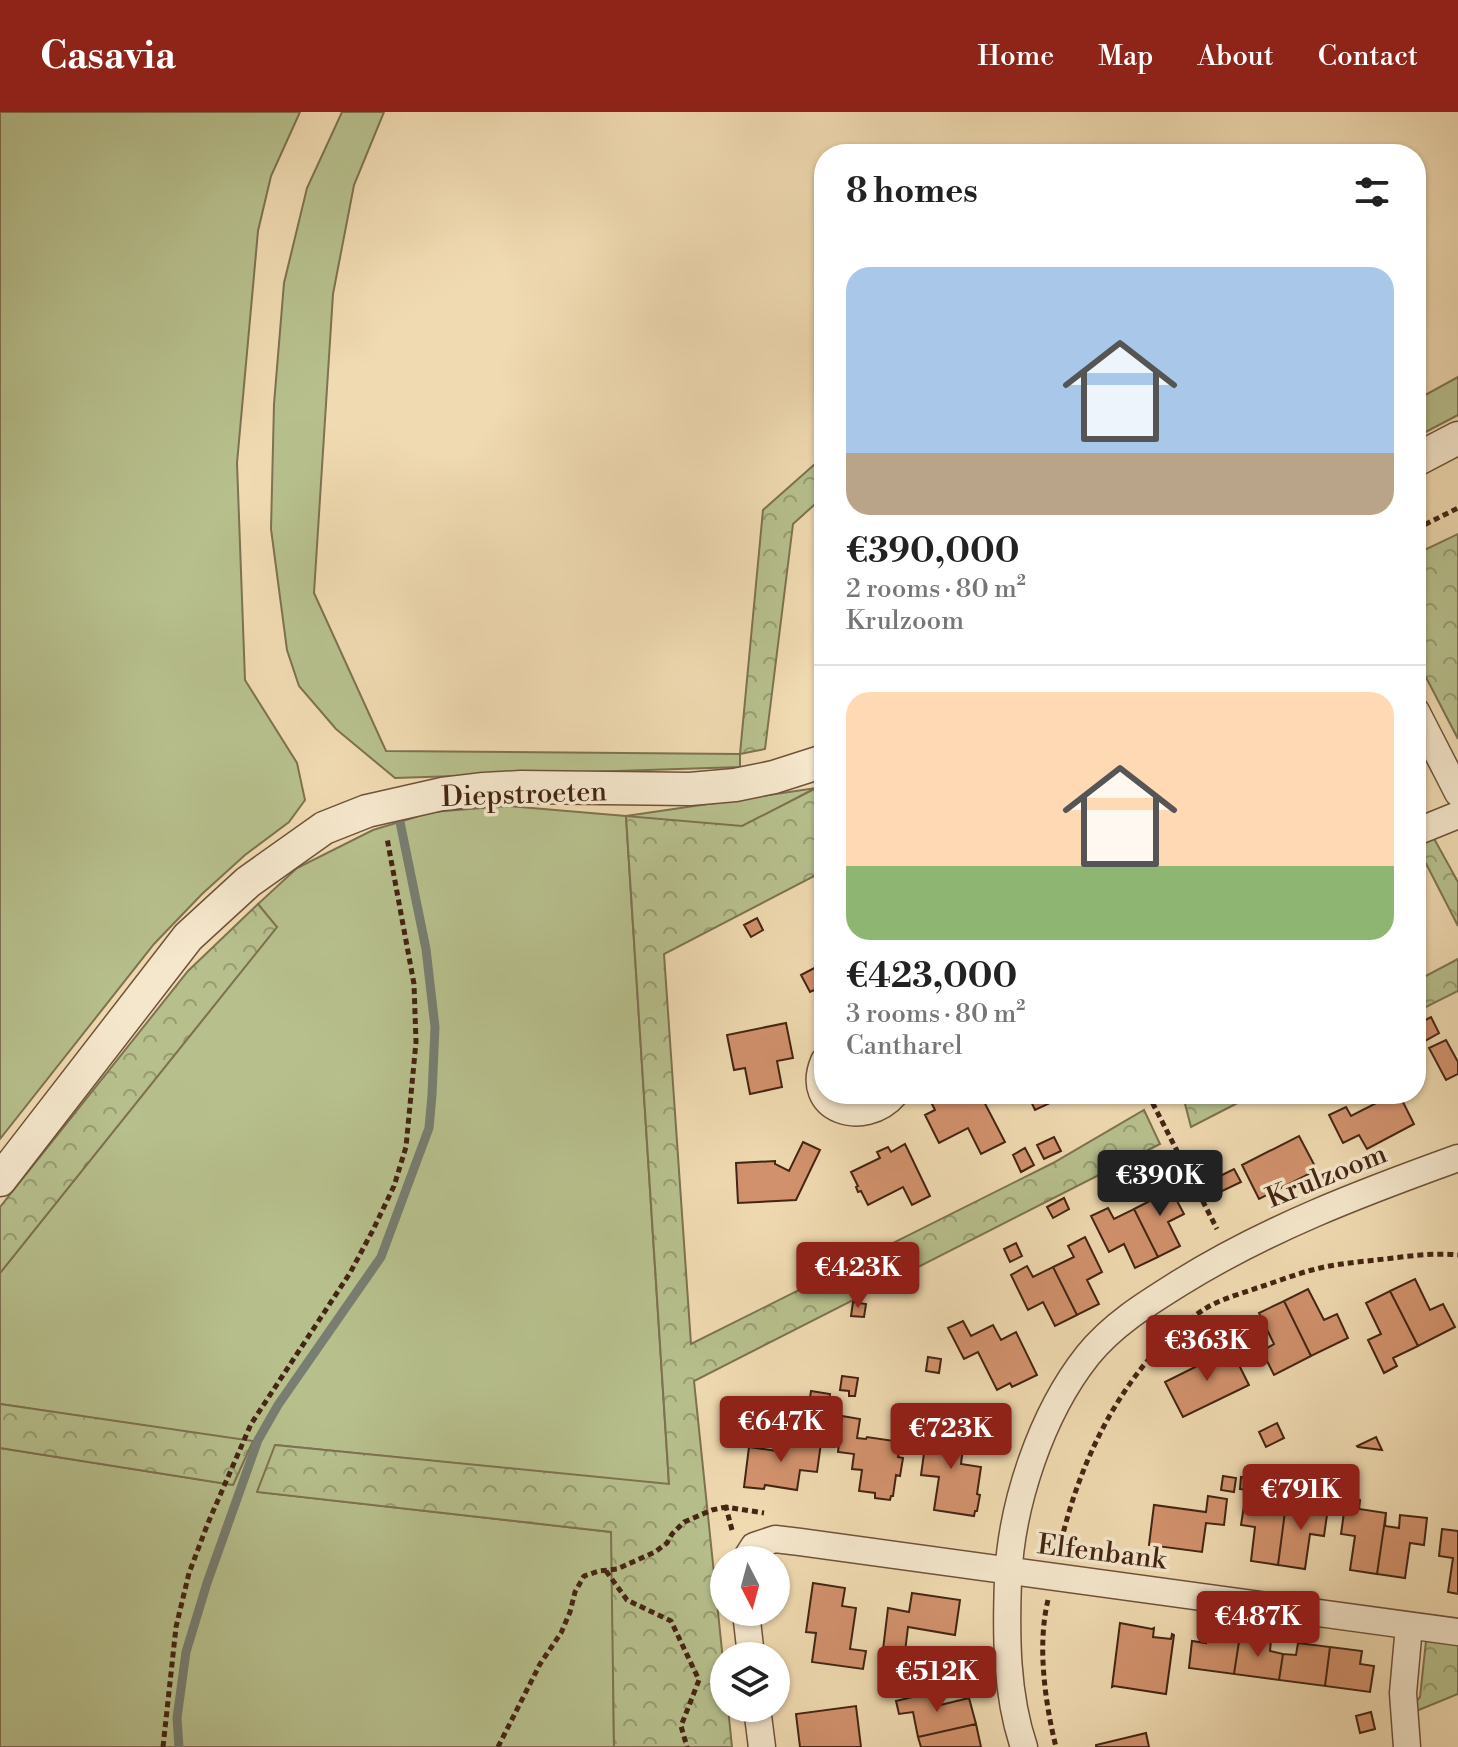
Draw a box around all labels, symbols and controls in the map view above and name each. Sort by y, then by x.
text: Casavia [40,33,176,80]
text: Home [978,39,1054,74]
text: Map [1098,39,1153,74]
text: About [1197,39,1274,74]
text: Contact [1318,39,1418,74]
icon: filters [1350,170,1394,214]
text: 8 homes [846,171,978,213]
icon: home [1048,319,1192,463]
text: €390,000 [846,531,1019,573]
text: 2 rooms · 80 m² [846,573,1026,605]
text: Krulzoom [846,605,964,637]
icon: home [1048,744,1192,888]
street label: Diepstroeten [441,774,608,815]
text: €423,000 [846,956,1017,998]
text: 3 rooms · 80 m² [846,998,1025,1030]
text: Cantharel [846,1030,963,1062]
street label: Krulzoom [1261,1136,1392,1216]
pin: €390K [1104,1150,1216,1218]
text: €390K [1116,1160,1204,1192]
pin: €423K [802,1242,914,1310]
text: €423K [814,1252,902,1284]
pin: €363K [1151,1315,1263,1383]
text: €363K [1164,1325,1250,1357]
pin: €647K [725,1396,837,1464]
pin: €723K [895,1403,1007,1471]
text: €647K [738,1406,824,1438]
text: €723K [909,1413,993,1445]
pin: €791K [1245,1464,1357,1532]
text: €791K [1261,1474,1341,1506]
street label: Elfenbank [1035,1527,1170,1578]
north arrow [710,1546,790,1626]
map controls [710,1546,790,1722]
pin: €487K [1202,1591,1314,1659]
text: €487K [1215,1601,1301,1633]
button: layers [710,1642,790,1722]
pin: €512K [881,1646,993,1714]
text: €512K [895,1656,979,1688]

